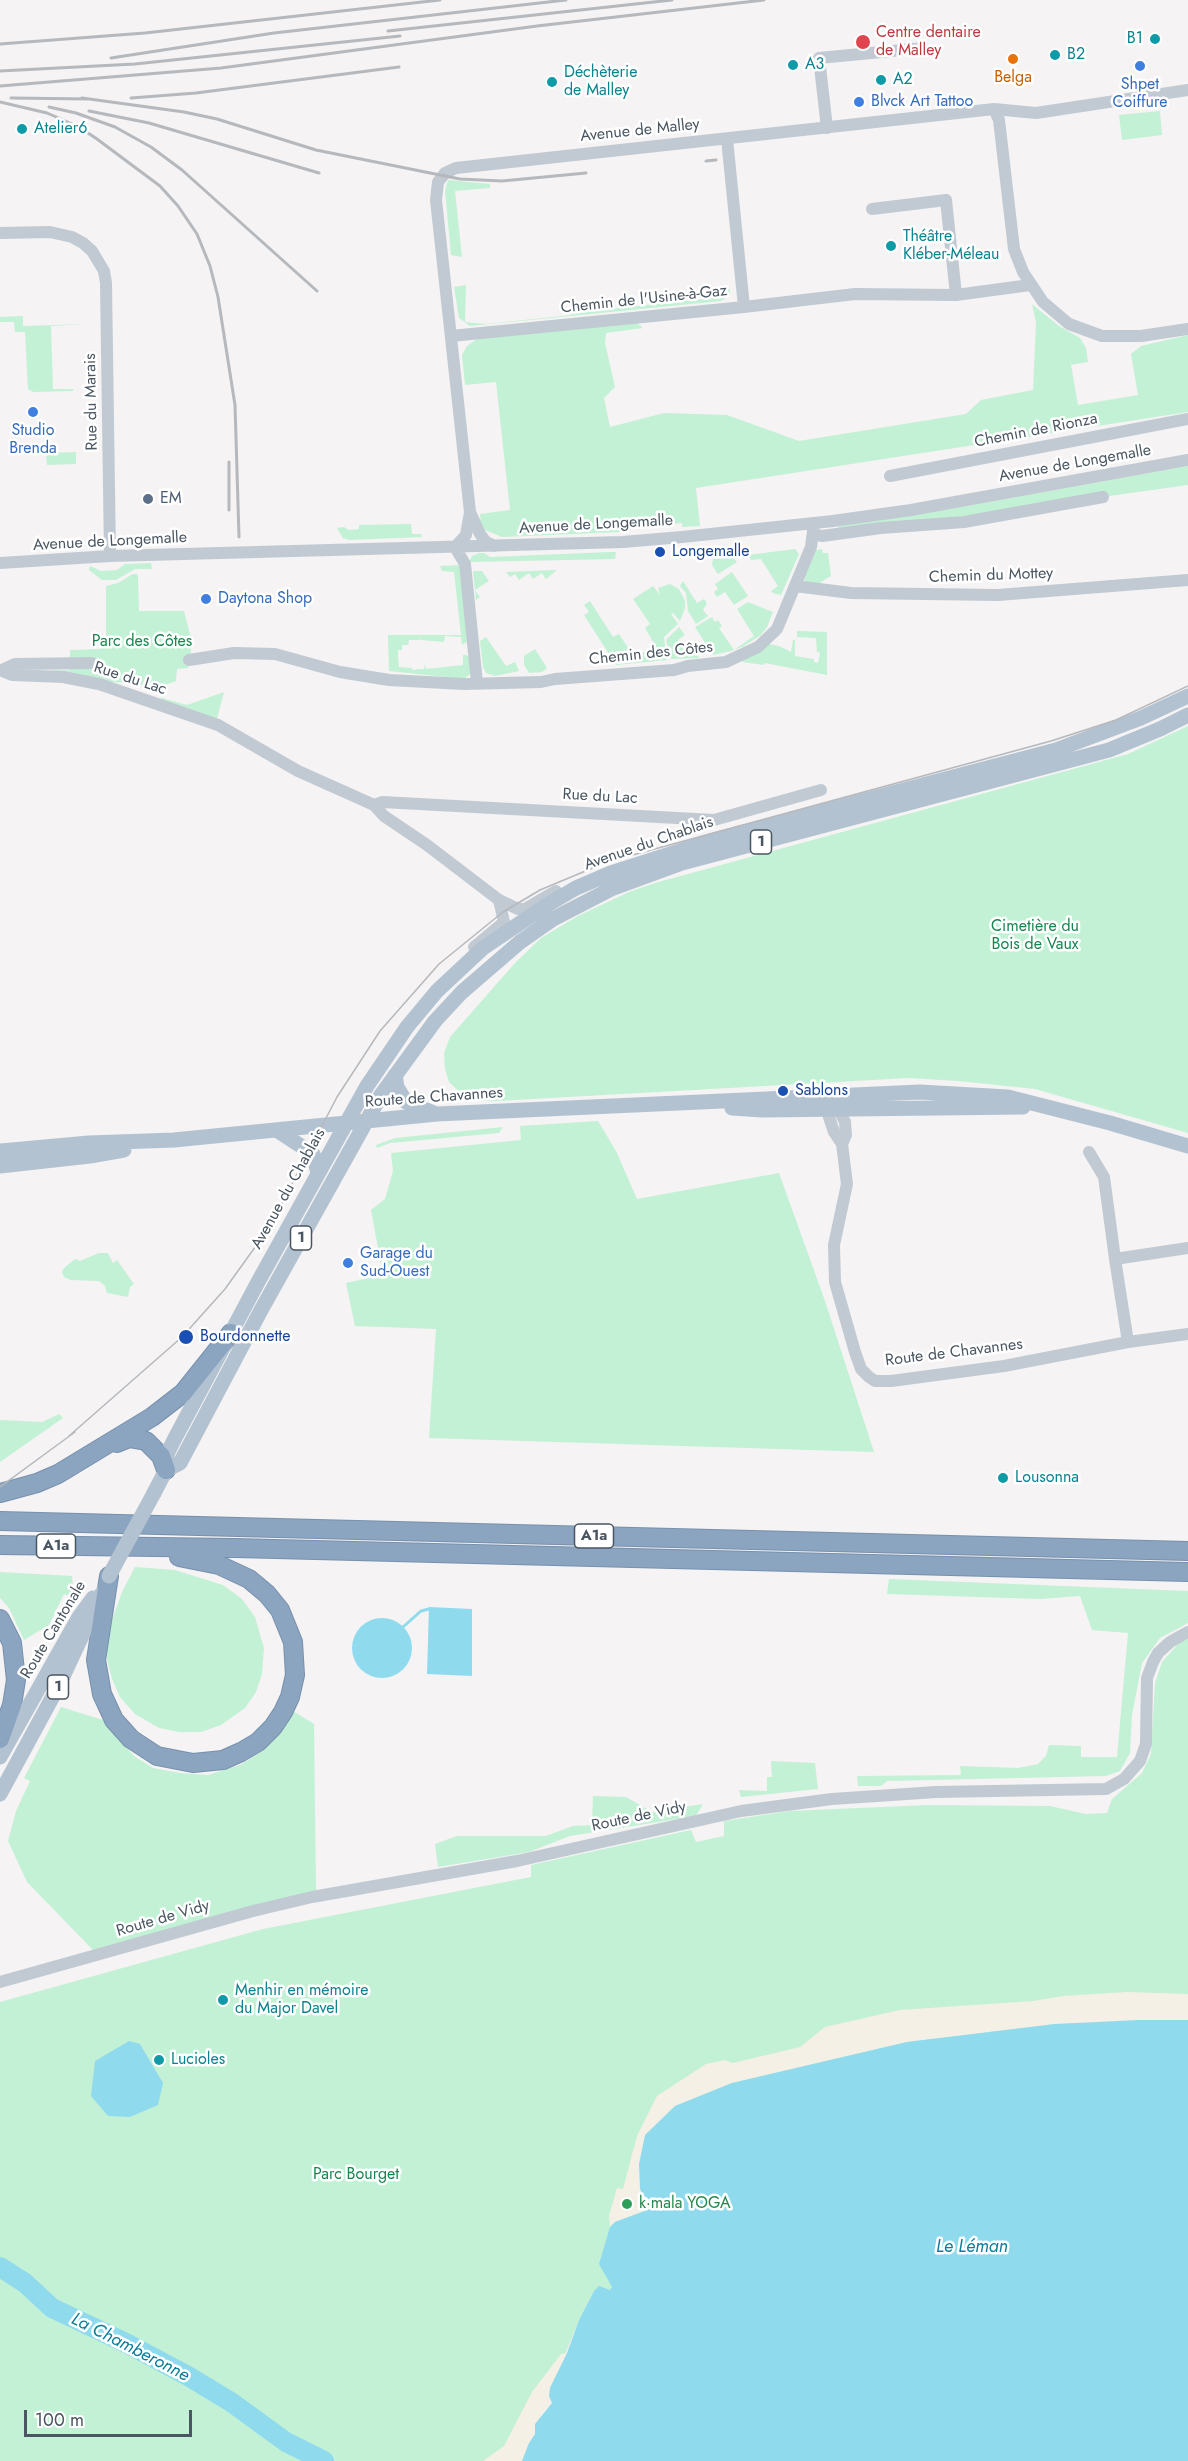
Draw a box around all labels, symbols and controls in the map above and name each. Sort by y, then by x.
place label: Centre dentaire de Malley [876,23,981,61]
place label: B1 [1127,29,1143,49]
marker: B1 [1148,32,1162,46]
marker: Centre dentaire de Malley [854,33,872,51]
place label: B2 [1067,45,1085,65]
marker: B2 [1048,48,1062,62]
marker: Belga [1006,52,1020,66]
place label: A3 [805,55,824,75]
marker: A3 [786,58,800,72]
marker: Shpet Coiffure [1133,59,1147,73]
place label: Déchèterie de Malley [564,63,637,101]
place label: Belga [994,68,1032,88]
place label: A2 [893,70,913,90]
marker: A2 [874,73,888,87]
marker: Déchèterie de Malley [545,75,559,89]
place label: Shpet Coiffure [1113,75,1167,113]
place label: Blvck Art Tattoo [871,92,973,112]
marker: Blvck Art Tattoo [852,95,866,109]
street label: Avenue de Malley [579,115,701,147]
place label: Atelier6 [34,119,87,139]
marker: Atelier6 [15,122,29,136]
place label: Théâtre Kléber-Méleau [903,227,999,265]
marker: Théâtre Kléber-Méleau [884,239,898,253]
street label: Chemin de l'Usine-à-Gaz [560,282,728,318]
street label: Rue du Marais [82,353,102,451]
marker: Studio Brenda [26,405,40,419]
street label: Chemin de Rionza [973,410,1099,452]
place label: Studio Brenda [9,421,57,459]
street label: Avenue de Longemalle [997,441,1153,487]
place label: EM [160,489,182,509]
marker: EM [141,492,155,506]
street label: Avenue de Longemalle [518,511,674,539]
street label: Avenue de Longemalle [32,528,188,556]
place label: Longemalle [672,542,749,562]
marker: Longemalle [653,545,667,559]
street label: Chemin du Mottey [929,564,1053,588]
place label: Daytona Shop [218,589,312,609]
marker: Daytona Shop [199,592,213,606]
park label: Parc des Côtes [92,632,192,652]
street label: Chemin des Côtes [588,638,714,670]
street label: Rue du Lac [91,658,169,700]
street label: Rue du Lac [562,785,638,809]
street label: Avenue du Chablais [582,813,716,875]
road number: 1 [750,830,771,854]
park label: Cimetière du Bois de Vaux [991,917,1079,955]
place label: Sablons [795,1081,848,1101]
street label: Route de Chavannes [364,1084,504,1112]
marker: Sablons [776,1084,790,1098]
street label: Avenue du Chablais [248,1125,330,1253]
road number: 1 [290,1226,312,1250]
place label: Garage du Sud-Ouest [360,1244,433,1282]
marker: Garage du Sud-Ouest [341,1256,355,1270]
place label: Bourdonnette [200,1327,290,1347]
marker: Bourdonnette [177,1328,195,1346]
street label: Route de Chavannes [884,1335,1024,1371]
place label: Lousonna [1015,1468,1079,1488]
marker: Lousonna [996,1471,1010,1485]
road number: A1a [574,1524,614,1548]
road number: A1a [36,1534,76,1558]
street label: Route Cantonale [17,1578,91,1682]
road number: 1 [48,1675,68,1699]
street label: Route de Vidy [590,1798,688,1836]
street label: Route de Vidy [114,1897,212,1941]
place label: Menhir en mémoire du Major Davel [235,1981,368,2019]
marker: Menhir en mémoire du Major Davel [216,1993,230,2007]
place label: Lucioles [171,2050,225,2070]
marker: Lucioles [152,2053,166,2067]
park label: Parc Bourget [313,2165,399,2185]
place label: k·mala YOGA [639,2194,730,2214]
marker: k·mala YOGA [620,2197,634,2211]
water label: Le Léman [936,2237,1008,2259]
water label: La Chamberonne [67,2309,193,2387]
scale bar [27,2398,195,2436]
text: 100 m [35,2407,84,2433]

